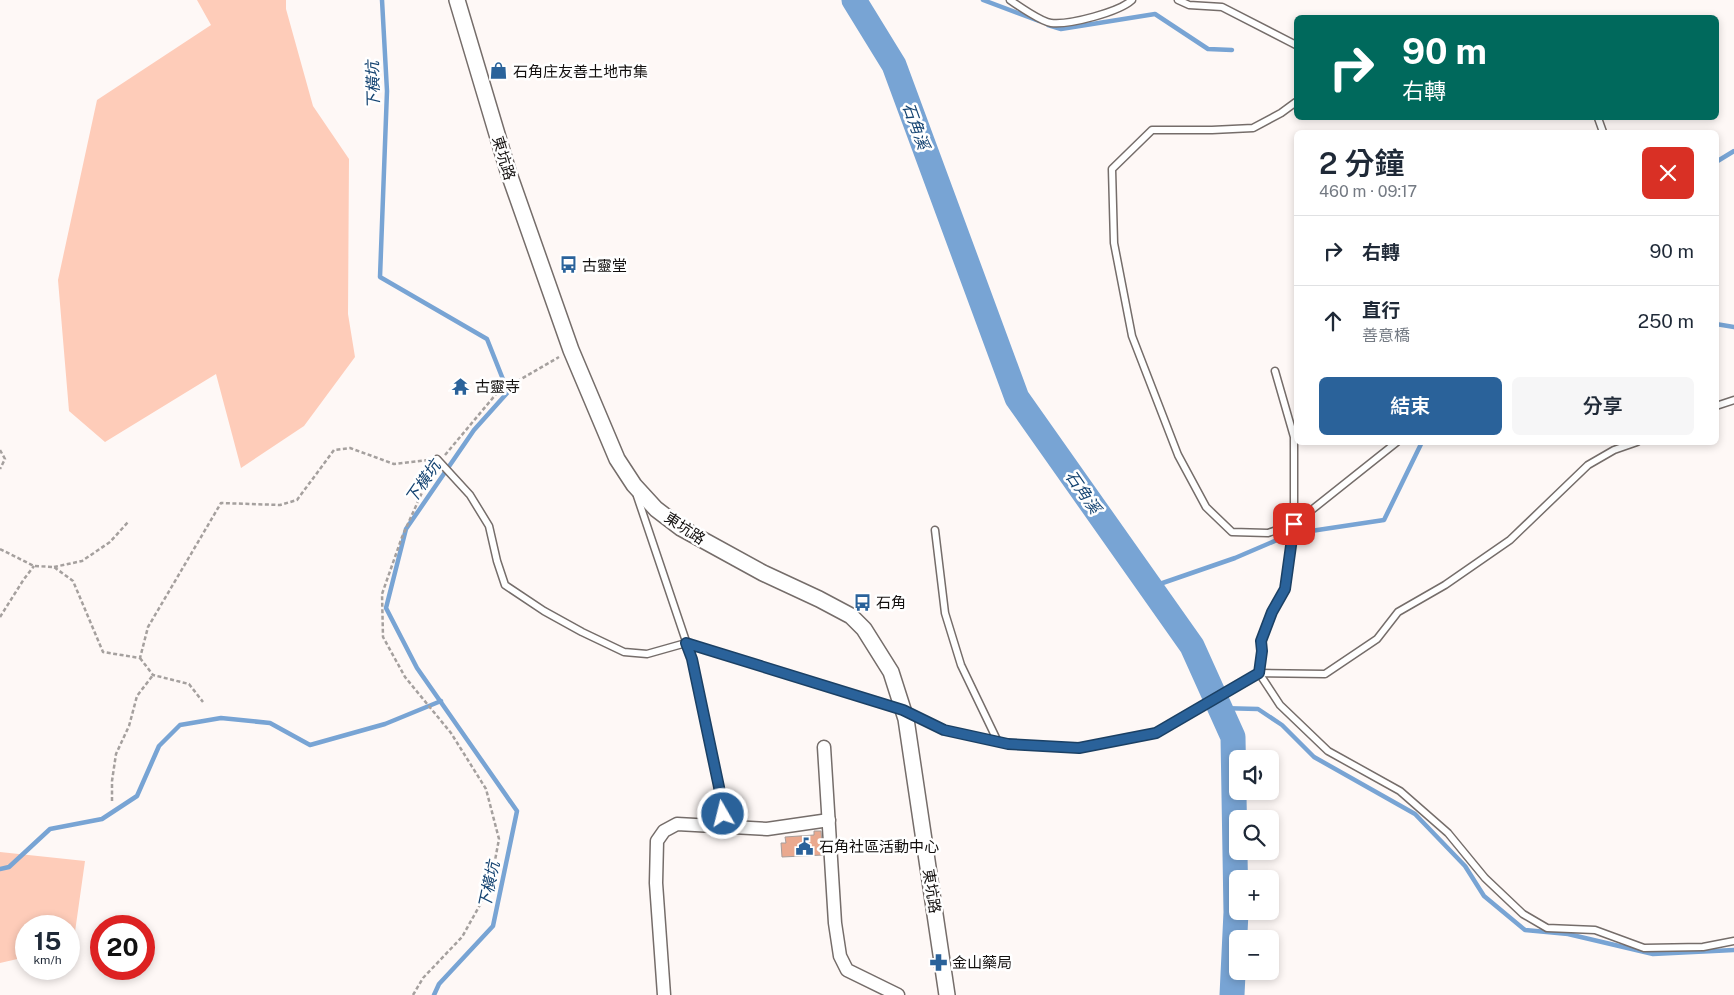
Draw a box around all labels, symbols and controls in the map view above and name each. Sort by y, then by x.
text: 90 m [1402,31,1487,72]
icon: right [1319,35,1384,100]
water label: 下橫坑 [363,59,383,109]
shop icon: 石角庄友善土地市集 [489,61,509,81]
place label: 石角庄友善土地市集 [513,63,648,80]
text: 右轉 [1402,78,1446,104]
water label: 石角溪 [899,100,934,154]
street label: 東坑路 [489,134,519,182]
text: 2 分鐘 [1319,145,1405,181]
button: close [1642,147,1694,199]
text: 460 m · 09:17 [1319,182,1417,201]
icon: right [1319,237,1347,265]
text: 90 m [1650,240,1694,262]
text: 右轉 [1362,241,1400,263]
bus stop icon: 古靈堂 [558,255,578,275]
place label: 古靈堂 [582,257,627,274]
text: 直行 [1362,299,1400,321]
icon: ahead [1319,307,1347,335]
text: 250 m [1638,310,1694,332]
text: 善意橋 [1362,326,1410,345]
temple icon: 古靈寺 [451,376,471,396]
button: 結束 [1319,377,1502,435]
button: 分享 [1512,377,1694,435]
place label: 古靈寺 [475,378,520,395]
water label: 下橫坑 [401,455,446,507]
water label: 石角溪 [1061,467,1106,519]
pin [1273,503,1315,545]
street label: 東坑路 [661,509,709,547]
icon: arrive [1280,510,1308,538]
bus stop icon: 石角 [852,592,872,612]
place label: 石角 [876,594,906,611]
map controls [1229,750,1279,980]
button: sound [1229,750,1279,800]
position arrow [696,787,748,839]
button: search [1229,810,1279,860]
public building icon: 石角社區活動中心 [795,836,815,856]
place label: 石角社區活動中心 [819,838,939,855]
water label: 下橫坑 [475,858,504,910]
street label: 東坑路 [920,867,944,915]
button: + [1229,870,1279,920]
speed limit sign: 20 [90,915,155,980]
text: 15 [34,926,61,956]
button: − [1229,930,1279,980]
pharmacy icon: 金山藥局 [928,952,948,972]
text: km/h [33,953,62,967]
place label: 金山藥局 [952,954,1012,971]

